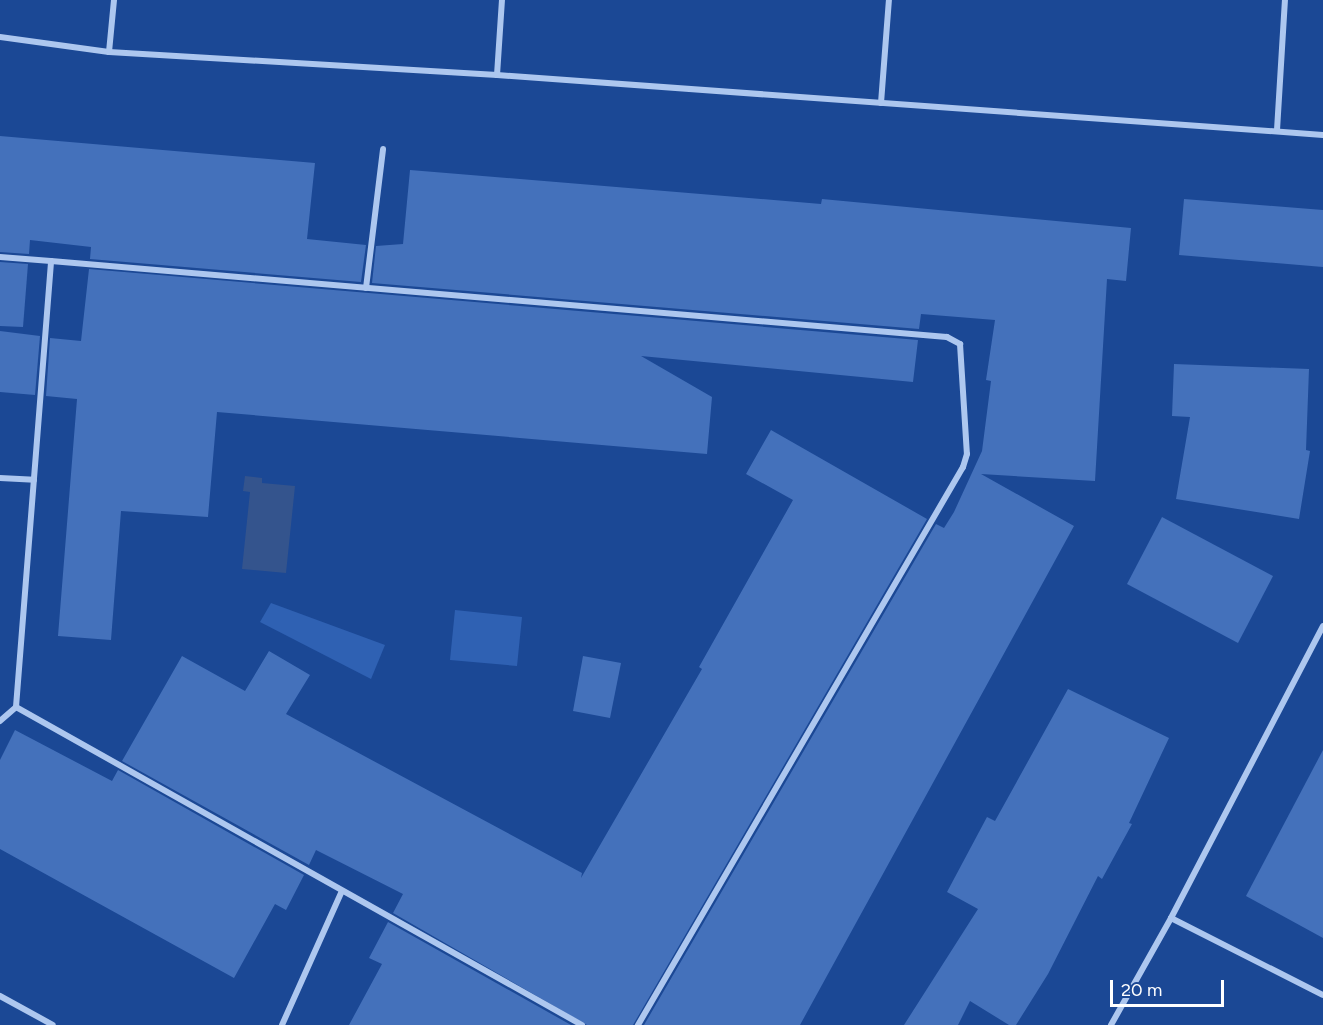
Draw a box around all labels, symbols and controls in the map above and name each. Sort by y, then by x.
scale bar [1113,968,1227,1006]
text: 20 m [1121,979,1162,1001]

